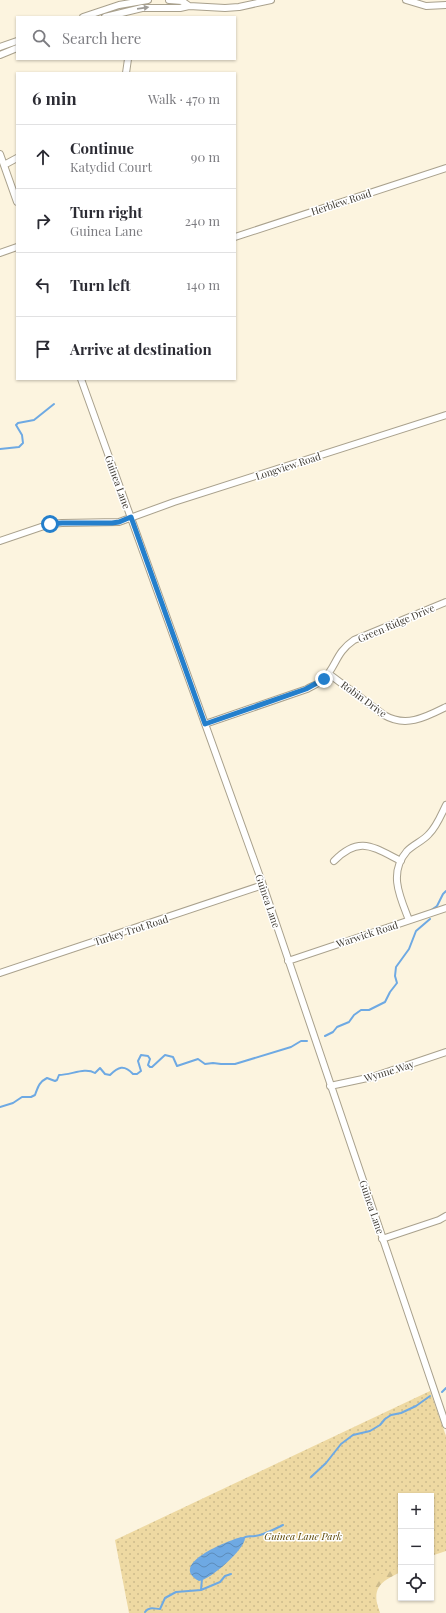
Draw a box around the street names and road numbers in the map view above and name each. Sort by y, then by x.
street label: Herblew Road [309,186,373,218]
street label: Longview Road [254,449,323,483]
street label: Guinea Lane [102,453,134,511]
street label: Green Ridge Drive [355,600,437,646]
street label: Robin Drive [338,678,390,720]
street label: Guinea Lane [252,872,284,930]
street label: Turkey Trot Road [92,911,170,949]
street label: Warwick Road [333,917,400,951]
street label: Wynne Way [361,1057,416,1086]
street label: Guinea Lane [356,1178,388,1236]

